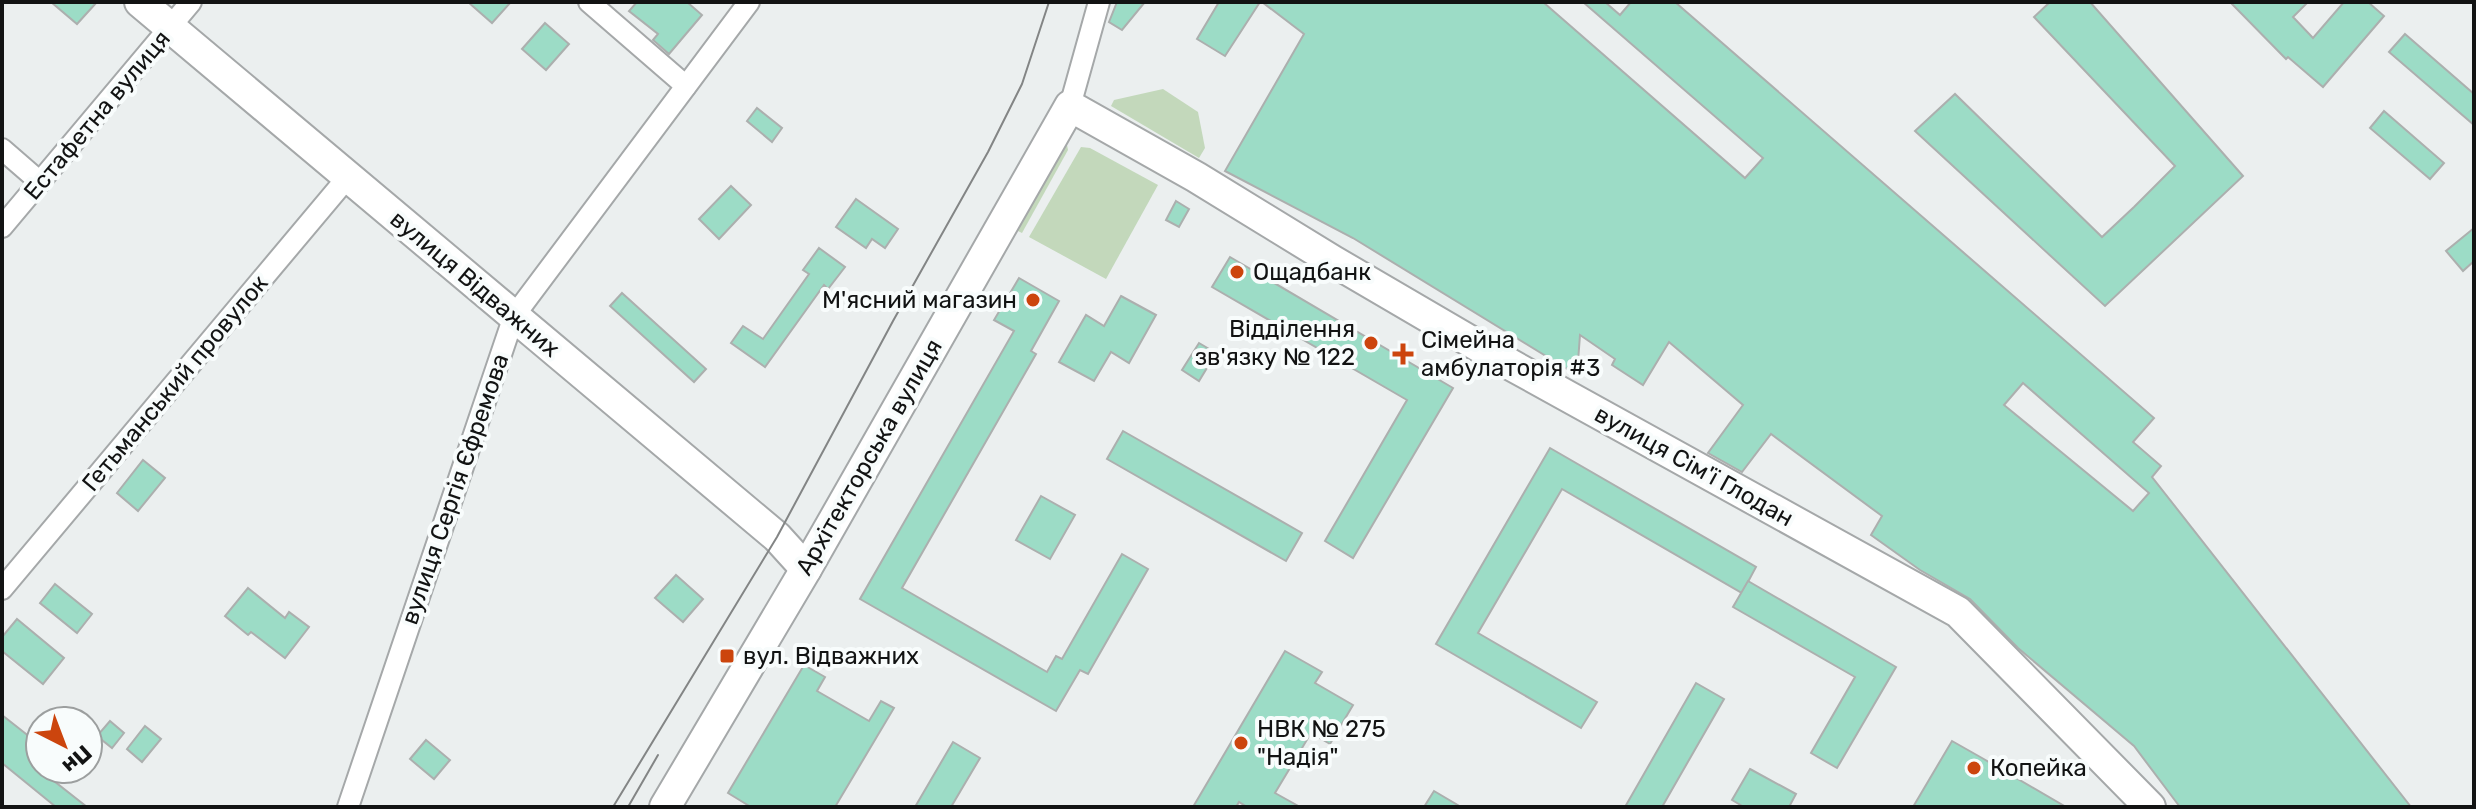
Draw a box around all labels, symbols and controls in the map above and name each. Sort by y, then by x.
street label: Естафетна вулиця [18,25,176,205]
street label: вулиця Відважних [385,205,565,363]
place label: Ощадбанк [1253,258,1371,286]
marker: Ощадбанк [1228,263,1246,281]
street label: Гетьманський провулок [76,269,274,497]
place label: М'ясний магазин [822,286,1017,314]
marker: М'ясний магазин [1024,291,1042,309]
place label: Відділення зв'язку № 122 [1195,315,1355,371]
place label: Сімейна амбулаторія #3 [1421,326,1600,382]
street label: Архітекторська вулиця [790,334,948,580]
marker: Відділення зв'язку № 122 [1362,334,1380,352]
marker: Сімейна амбулаторія #3 [1392,343,1414,365]
street label: вулиця Сергія Єфремова [396,350,514,628]
street label: вулиця Сім'ї Глодан [1590,400,1798,532]
place label: вул. Відважних [743,642,919,670]
marker: вул. Відважних [718,647,736,665]
north arrow [24,705,104,785]
place label: НВК № 275 "Надія" [1257,715,1386,771]
marker: НВК № 275 "Надія" [1232,734,1250,752]
text: Пн [57,739,97,780]
place label: Копейка [1990,754,2087,782]
marker: Копейка [1965,759,1983,777]

